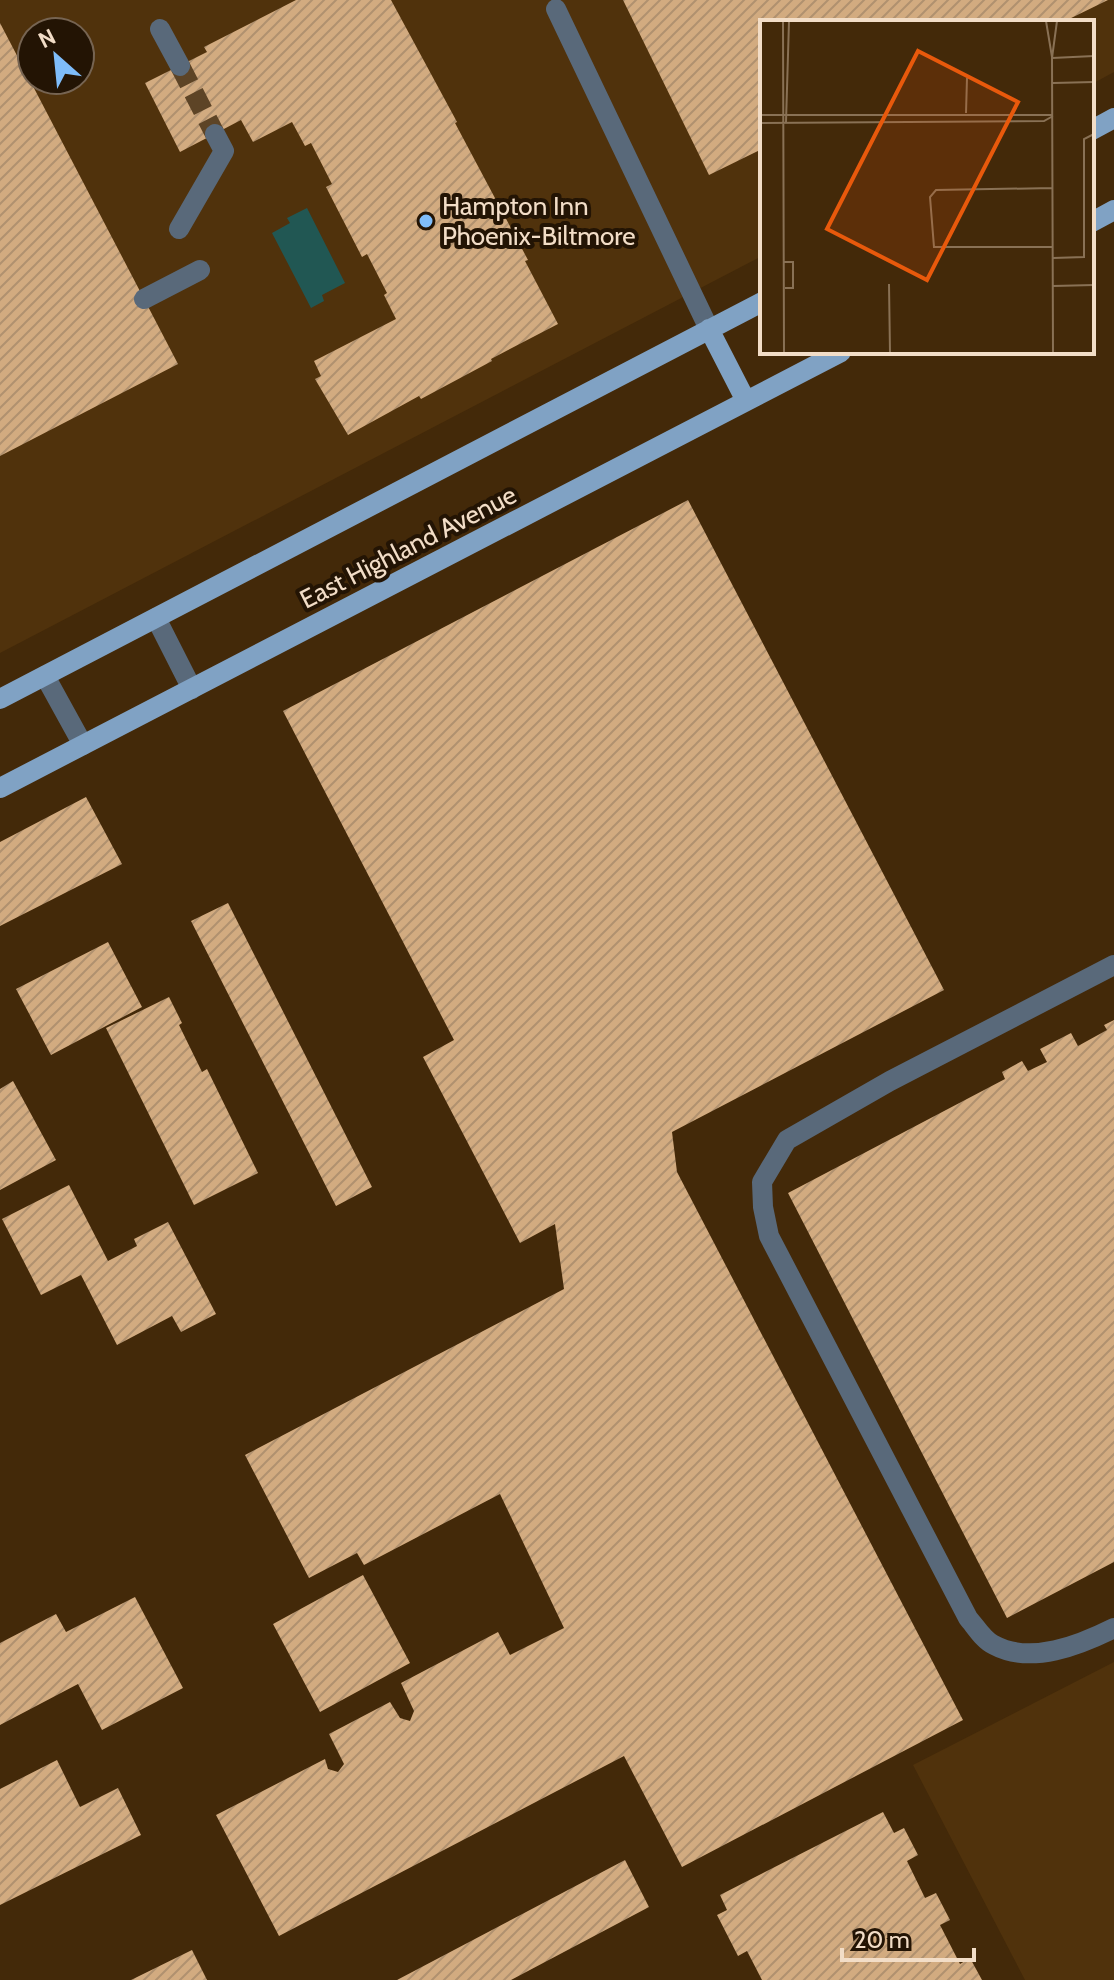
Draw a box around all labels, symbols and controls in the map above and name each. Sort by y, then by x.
north arrow [16,16,96,96]
inset map [760,20,1094,354]
text: N [34,23,60,54]
place label: Hampton Inn Phoenix-Biltmore [442,190,636,252]
marker: Hampton Inn Phoenix-Biltmore [417,212,435,230]
street label: East Highland Avenue [294,479,522,615]
scale bar [842,1912,974,1962]
text: 20 m [854,1925,910,1954]

